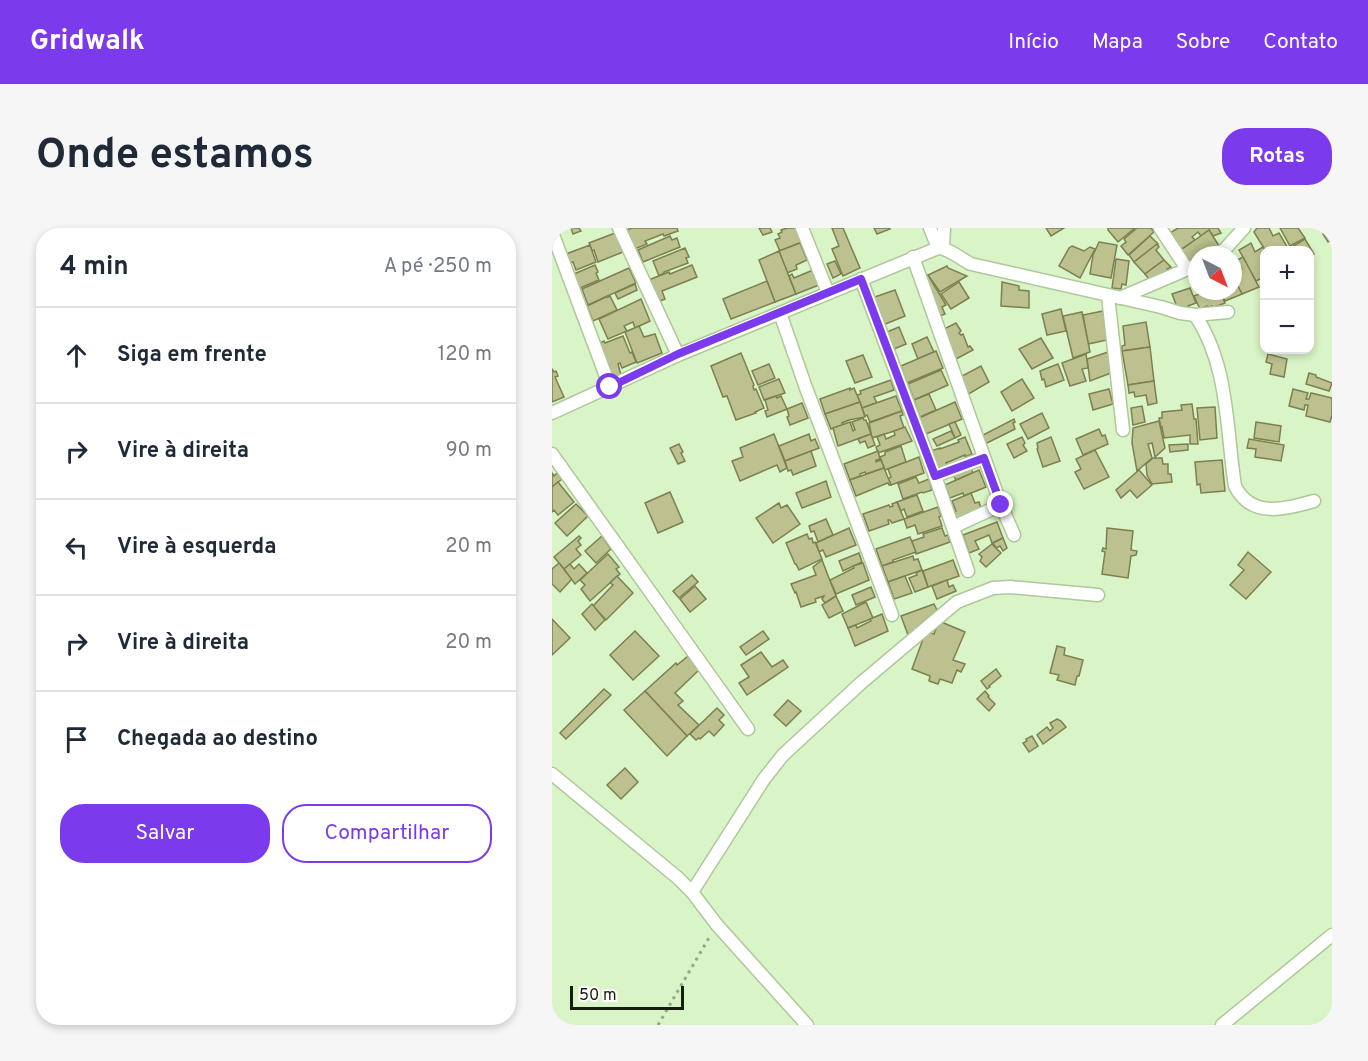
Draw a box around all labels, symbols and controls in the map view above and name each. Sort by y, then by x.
text: Gridwalk [30,24,145,60]
text: Início [1008,29,1059,56]
text: Mapa [1092,29,1143,56]
text: Sobre [1176,29,1230,56]
text: Contato [1263,29,1338,56]
button: Rotas [1222,128,1332,185]
text: Onde estamos [36,130,314,183]
north arrow [1188,246,1242,300]
map controls [1260,246,1314,354]
button: + [1260,246,1314,300]
text: 4 min [60,251,129,284]
text: A pé · 250 m [384,254,492,280]
button: − [1260,300,1314,354]
icon: ahead [60,339,93,372]
text: Siga em frente [117,342,267,369]
text: 120 m [438,342,492,368]
route start [596,373,622,399]
icon: right [60,435,93,468]
text: Vire à direita [117,438,249,465]
text: 90 m [446,438,492,464]
route end [987,491,1013,517]
icon: left [60,531,93,564]
text: Vire à esquerda [117,534,276,561]
text: 20 m [445,534,492,560]
icon: right [60,627,93,660]
text: Vire à direita [117,630,249,657]
text: 20 m [445,630,492,656]
icon: arrive [60,723,93,756]
text: Chegada ao destino [117,726,318,753]
button: Salvar [60,804,270,863]
button: Compartilhar [282,804,492,863]
scale bar [570,983,684,1010]
text: 50 m [579,986,617,1006]

